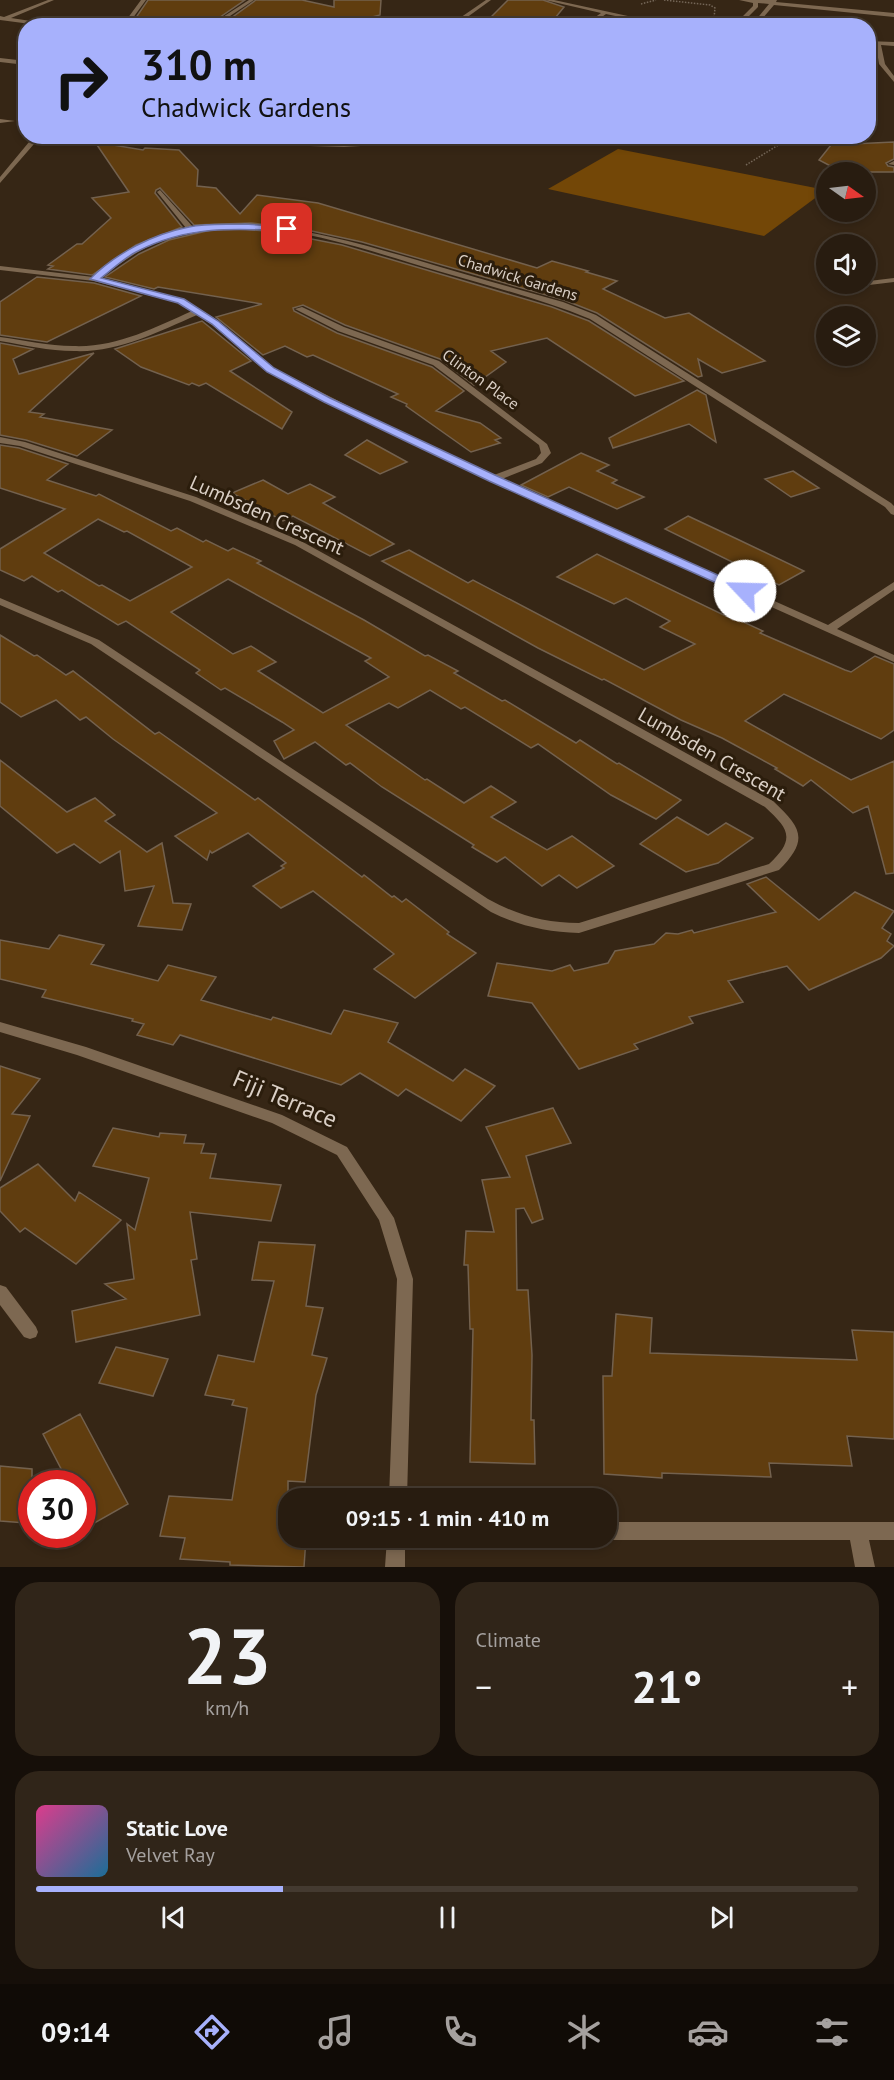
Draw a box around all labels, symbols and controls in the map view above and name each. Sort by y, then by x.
text: 310 m [141,37,257,92]
icon: right [42,42,120,120]
text: Chadwick Gardens [141,90,351,124]
north arrow [816,162,876,222]
map controls [816,162,876,366]
pin [261,203,312,254]
icon: arrive [270,212,303,245]
button: sound [816,234,876,294]
street label: Chadwick Gardens [456,249,581,305]
button: layers [816,306,876,366]
street label: Clinton Place [439,344,523,414]
street label: Lumbsden Crescent [186,469,348,561]
position arrow [713,559,777,623]
street label: Lumbsden Crescent [633,701,791,807]
street label: Fiji Terrace [228,1063,342,1134]
speed limit sign: 30 [18,1470,96,1548]
text: 09:15 · 1 min · 410 m [346,1504,549,1532]
text: 23 [183,1605,271,1706]
text: Climate [476,1627,541,1653]
text: 21° [631,1657,702,1715]
text: − [476,1665,492,1708]
text: + [841,1665,858,1708]
text: km/h [205,1695,249,1721]
text: Static Love [126,1814,228,1842]
text: Velvet Ray [126,1842,215,1868]
icon: previous [157,1901,190,1934]
icon: pause [431,1901,464,1934]
icon: next [705,1901,738,1934]
icon: directions [191,2011,233,2053]
icon: music [315,2011,357,2053]
icon: phone [439,2011,481,2053]
icon: climate [563,2011,605,2053]
icon: car [687,2011,729,2053]
icon: filters [811,2011,853,2053]
text: 09:14 [41,2015,109,2049]

